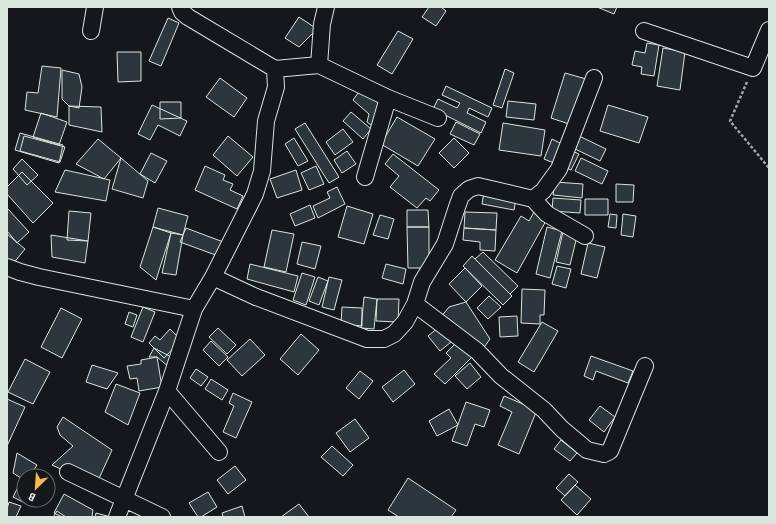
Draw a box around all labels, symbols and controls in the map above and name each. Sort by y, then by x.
north arrow [16,468,56,508]
text: B [26,489,38,504]

